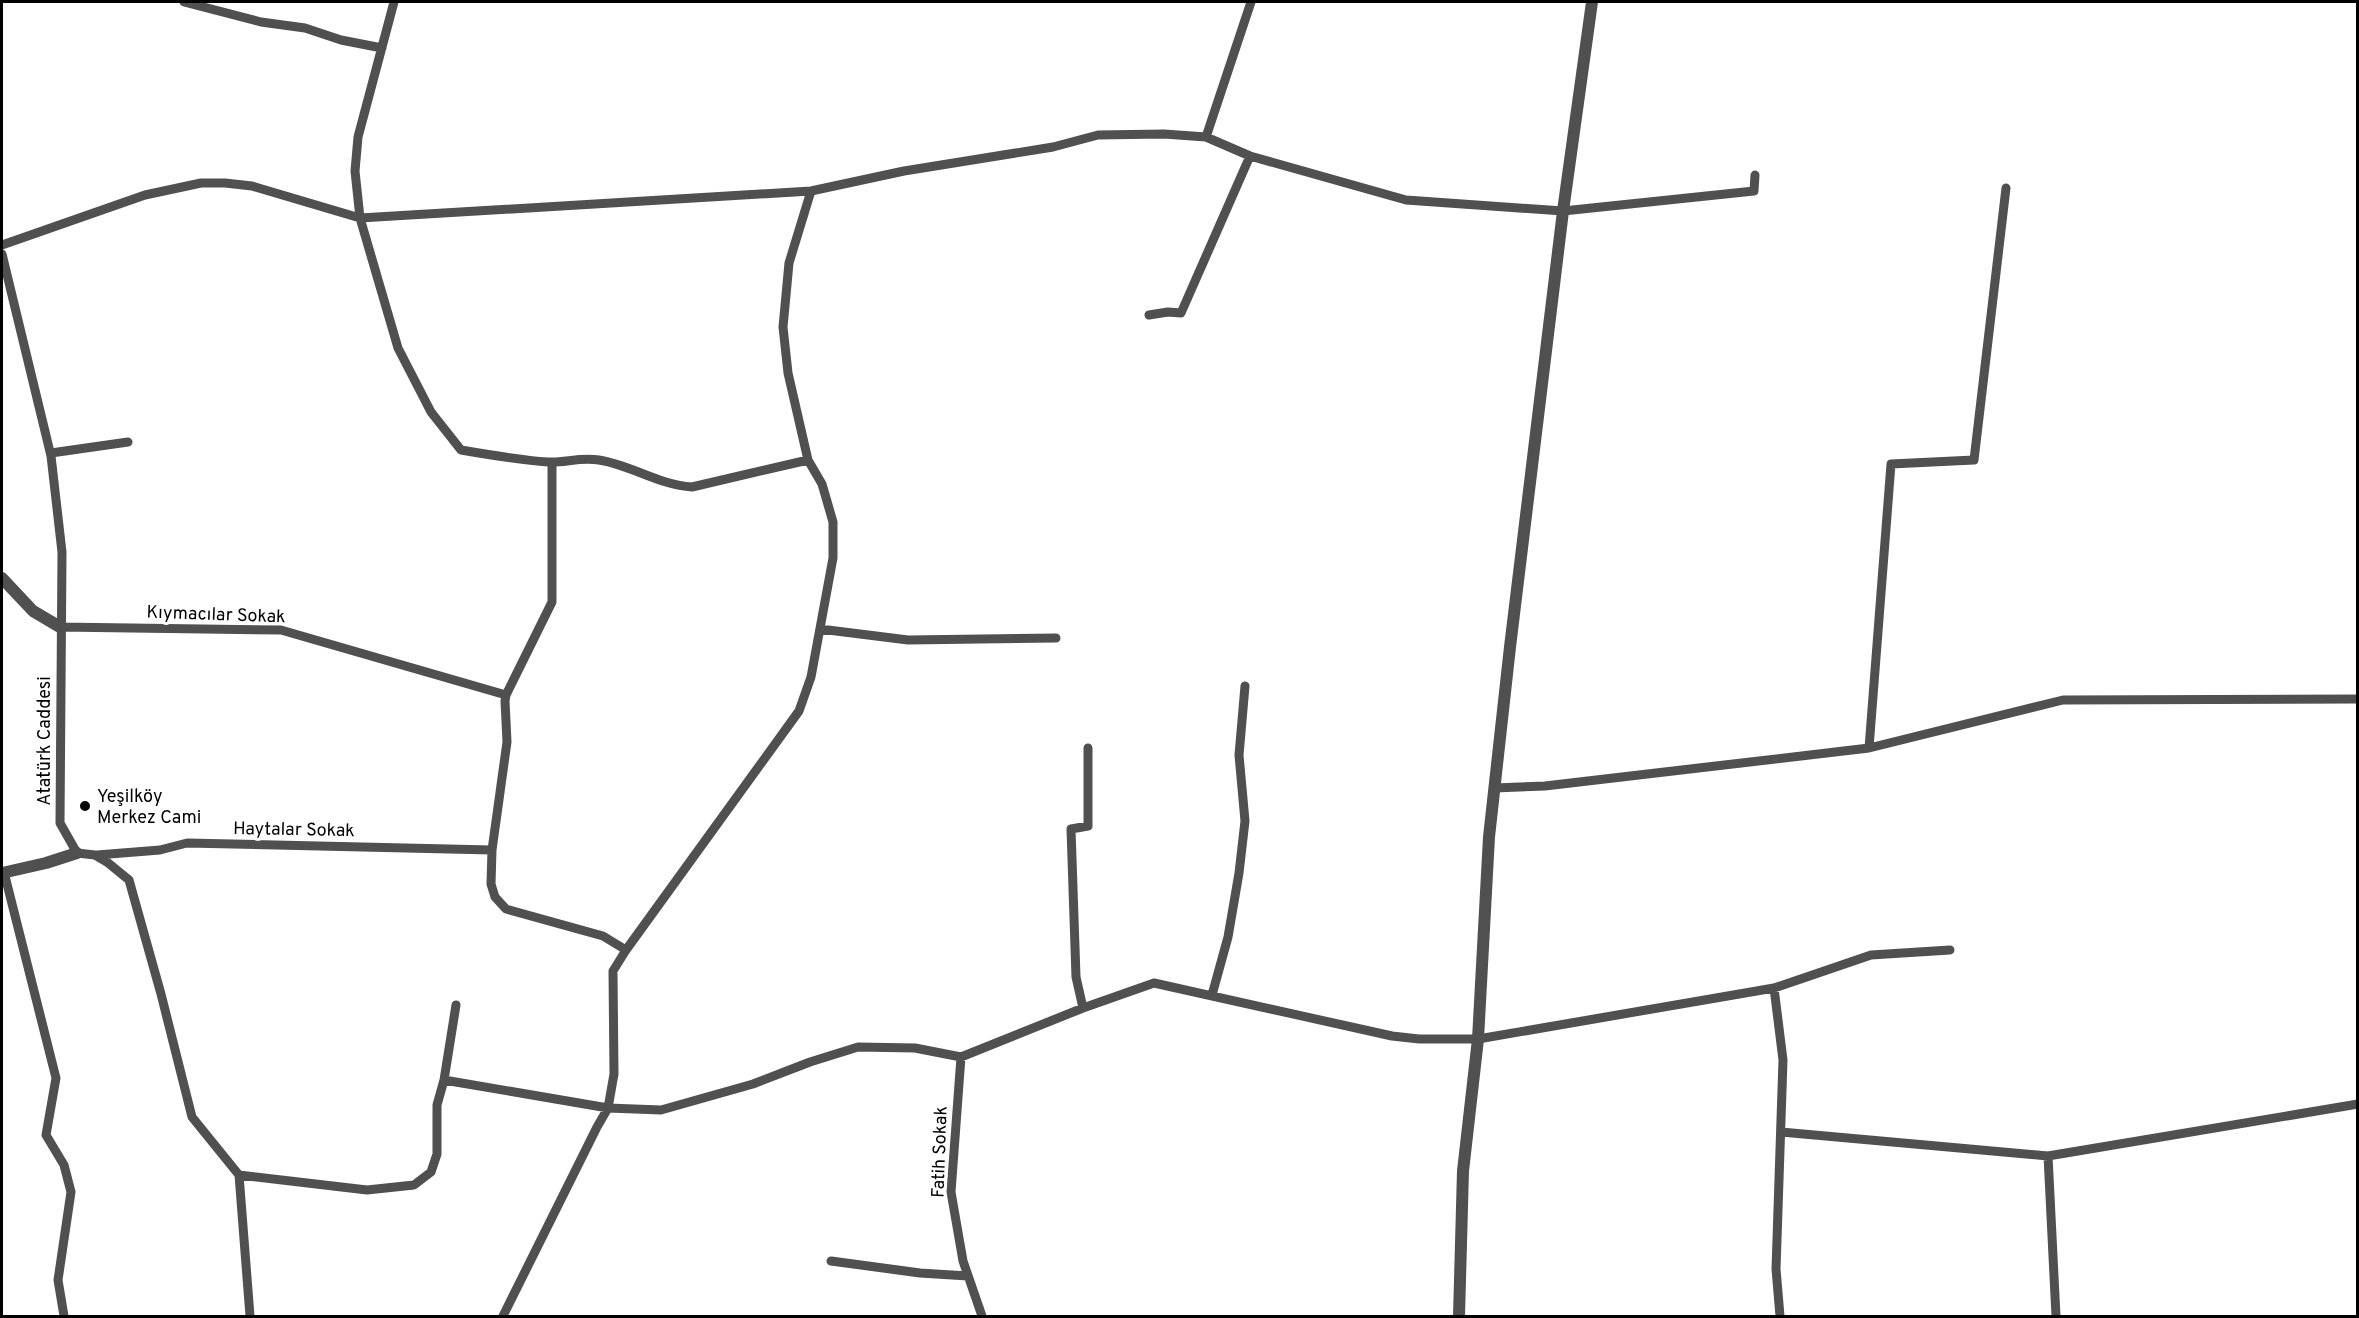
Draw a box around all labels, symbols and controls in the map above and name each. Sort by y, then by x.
street label: Kıymacılar Sokak [146,602,286,629]
street label: Atatürk Caddesi [34,676,57,806]
place label: Yeşilköy Merkez Cami [97,786,201,830]
marker: Yeşilköy Merkez Cami [78,799,92,813]
street label: Haytalar Sokak [233,818,355,843]
street label: Fatih Sokak [927,1106,954,1198]

